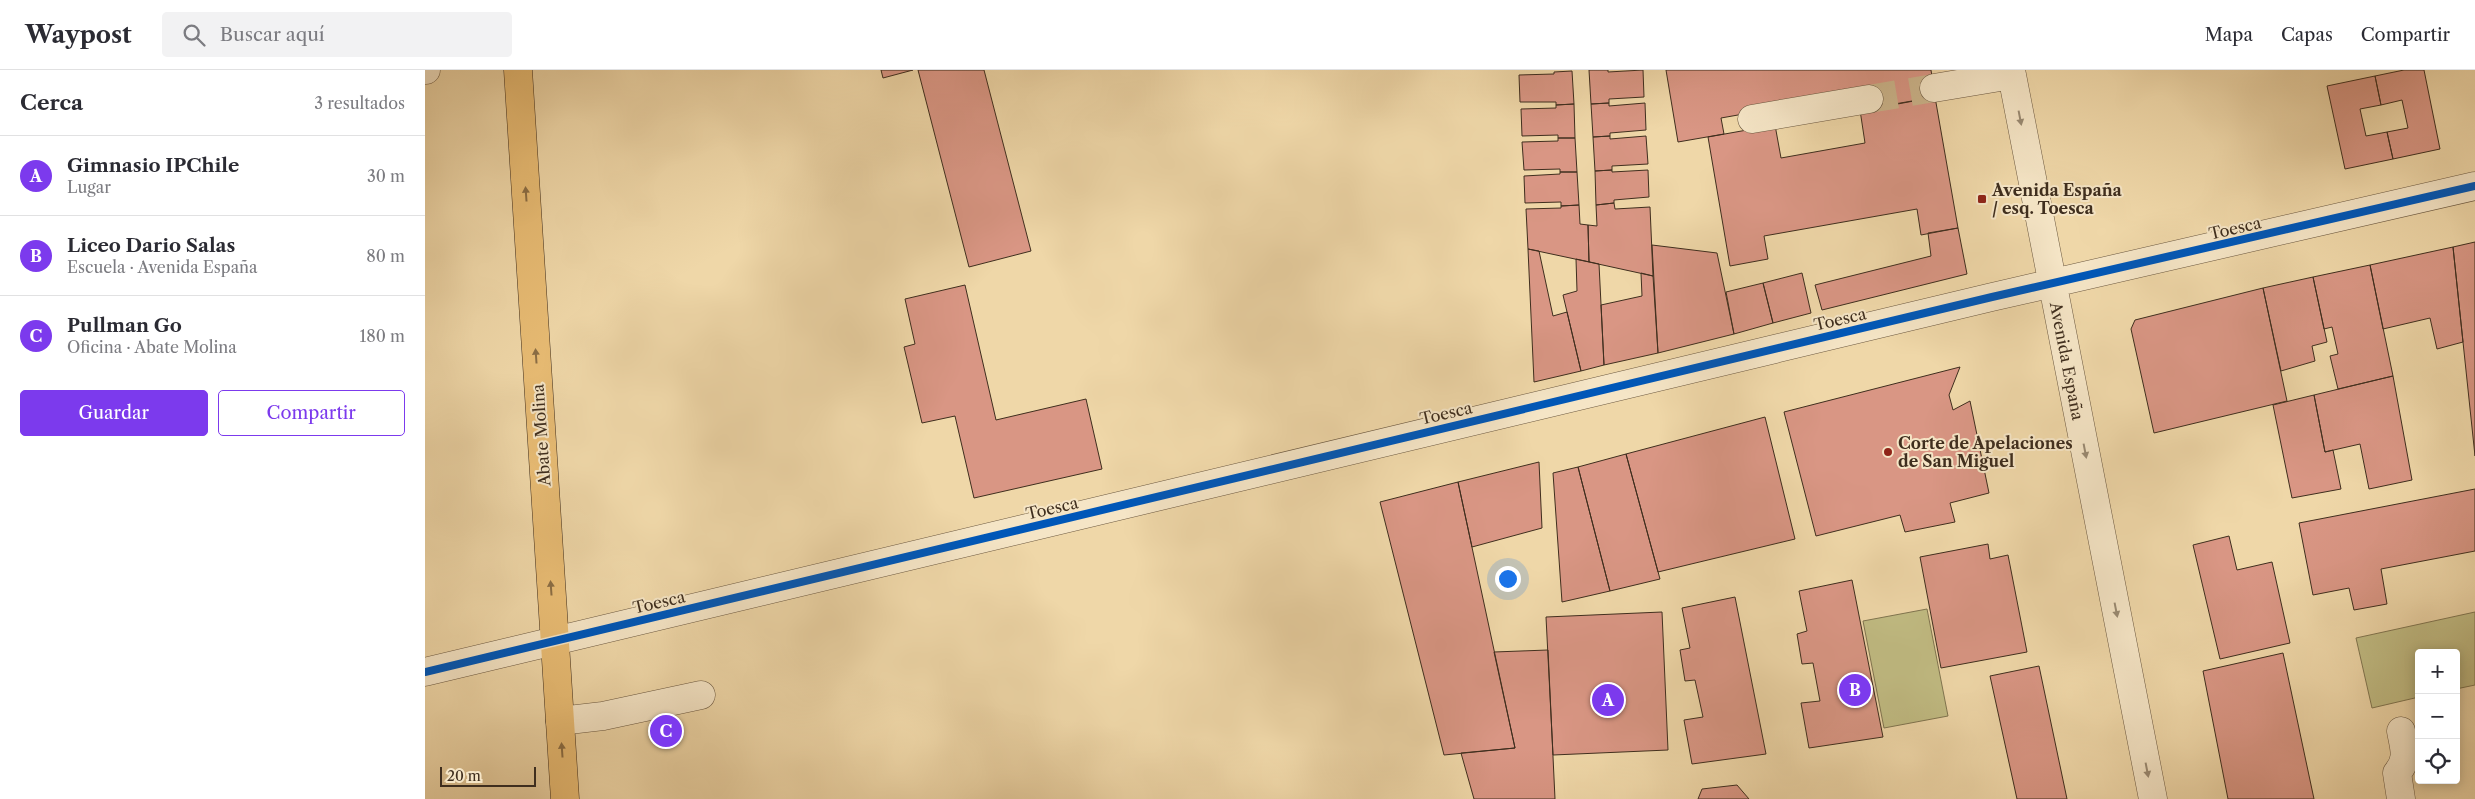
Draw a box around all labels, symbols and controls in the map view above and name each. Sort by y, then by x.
search box [162,12,512,57]
text: Waypost [25,20,132,49]
icon: search [180,21,208,49]
text: Buscar aquí [220,23,325,46]
text: Mapa [2205,24,2253,46]
text: Capas [2281,24,2333,46]
text: Compartir [2361,24,2450,46]
text: Cerca [20,90,83,115]
text: 3 resultados [314,93,405,113]
one-way arrow [2017,110,2025,126]
text: Gimnasio IPChile [67,154,239,177]
text: A [30,166,42,186]
text: 30 m [367,166,405,186]
text: Lugar [67,177,111,197]
place label: Avenida España / esq. Toesca [1991,180,2123,218]
one-way arrow [521,186,529,202]
marker: Avenida España / esq. Toesca [1976,193,1988,205]
street label: Toesca [2207,212,2264,244]
text: Liceo Dario Salas [67,234,235,257]
text: B [30,246,42,266]
text: 80 m [366,246,405,266]
text: Escuela · Avenida España [67,257,257,277]
street label: Avenida España [2046,299,2088,422]
street label: Toesca [1812,303,1869,335]
text: Pullman Go [67,314,182,337]
text: C [30,326,42,346]
text: 180 m [359,326,405,346]
text: Oficina · Abate Molina [67,337,237,357]
one-way arrow [532,348,540,364]
street label: Abate Molina [527,383,555,488]
button: Guardar [20,390,208,436]
button: Compartir [218,390,405,436]
street label: Toesca [1418,397,1475,429]
place label: Corte de Apelaciones de San Miguel [1898,433,2073,471]
one-way arrow [2081,443,2089,458]
marker: Corte de Apelaciones de San Miguel [1882,446,1894,458]
street label: Toesca [1024,492,1081,524]
your location [1495,566,1521,592]
one-way arrow [547,580,555,596]
street label: Toesca [631,586,688,618]
one-way arrow [2112,603,2120,618]
map controls [2415,649,2460,784]
button: + [2415,649,2460,694]
pin: B [1839,671,1871,709]
pin: A [1592,681,1624,719]
button: − [2415,694,2460,739]
pin: C [650,712,682,750]
button: locate [2415,739,2460,784]
one-way arrow [557,742,565,758]
one-way arrow [2144,762,2152,778]
scale bar [440,764,536,787]
text: 20 m [447,767,481,785]

